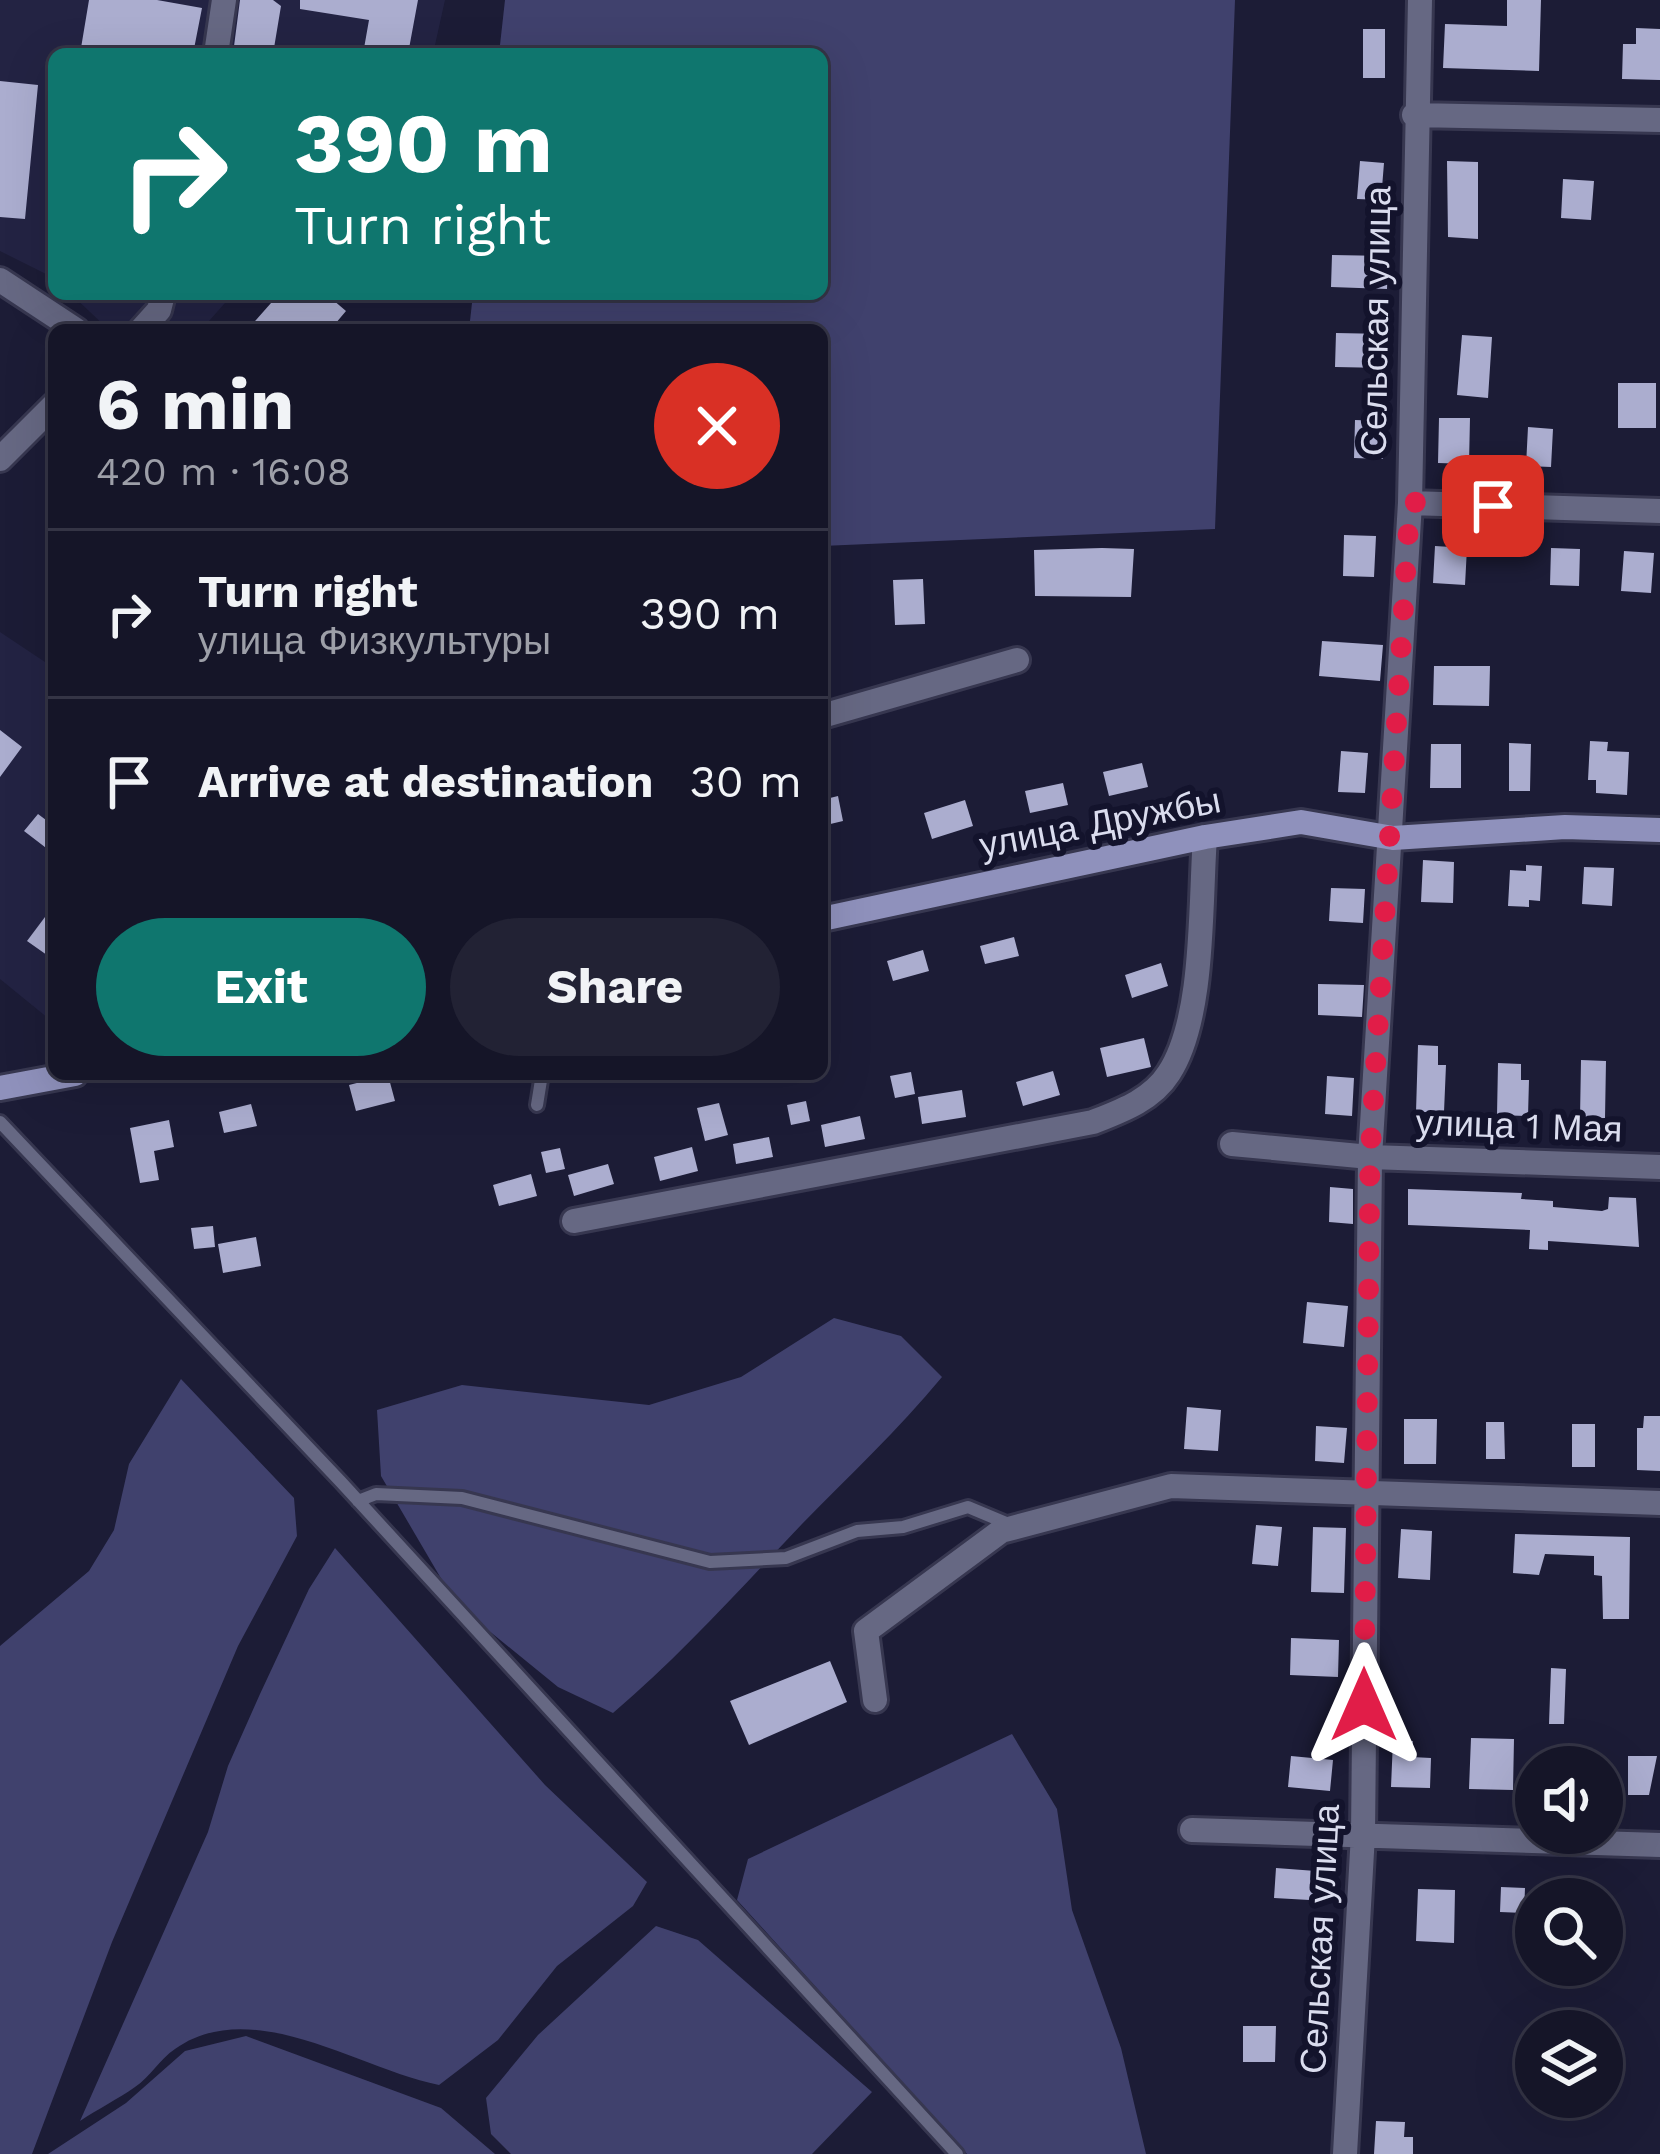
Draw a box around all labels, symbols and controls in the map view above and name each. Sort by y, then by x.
text: 390 m [294,94,553,192]
icon: right [96,96,252,252]
street label: Сельская улица [1353,185,1399,456]
text: Turn right [294,194,551,257]
text: 6 min [96,362,294,446]
button: close [654,363,780,489]
text: 420 m · 16:08 [96,449,351,494]
pin [1442,455,1544,557]
icon: arrive [1460,473,1526,539]
text: Turn right [198,565,418,618]
icon: right [96,581,162,647]
text: 390 m [640,587,780,640]
text: улица Физкультуры [198,618,551,663]
icon: arrive [96,749,162,815]
text: Arrive at destination [198,755,653,808]
text: 30 m [689,755,802,808]
street label: улица Дружбы [976,779,1224,867]
button: Exit [96,918,426,1056]
button: Share [450,918,780,1056]
street label: улица 1 Мая [1415,1101,1623,1151]
position arrow [1301,1642,1427,1768]
map controls [1515,1746,1623,2118]
button: sound [1515,1746,1623,1854]
street label: Сельская улица [1292,1802,1348,2075]
button: search [1515,1878,1623,1986]
button: layers [1515,2010,1623,2118]

